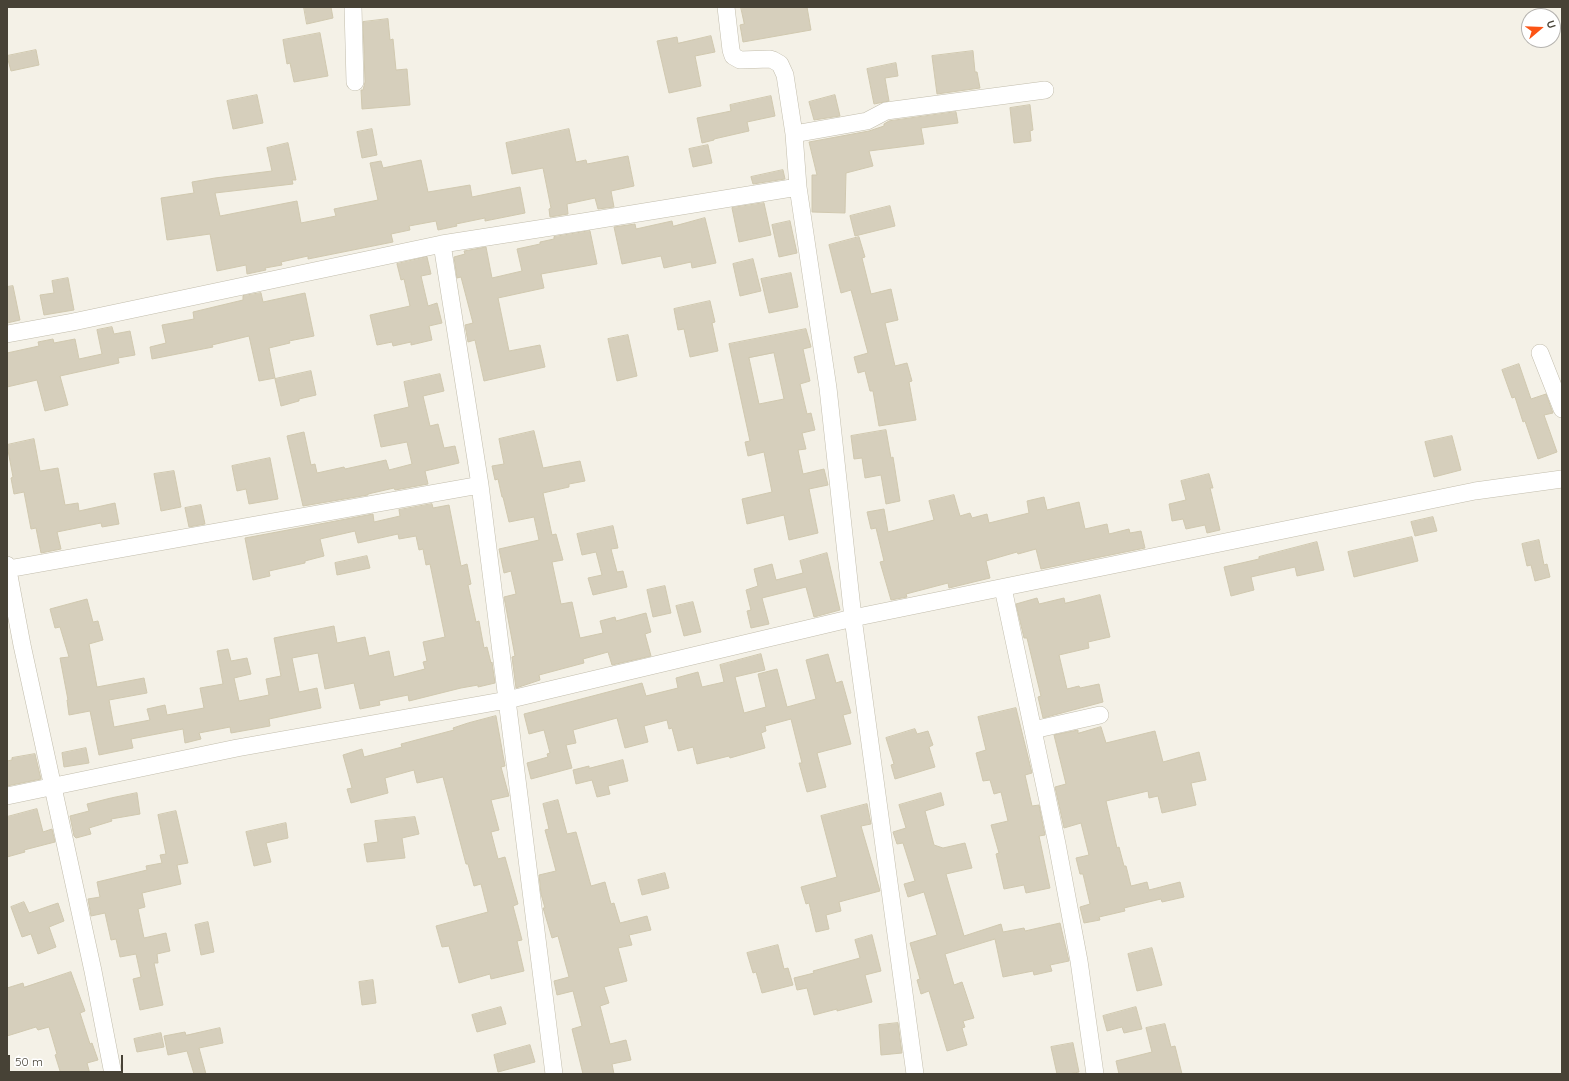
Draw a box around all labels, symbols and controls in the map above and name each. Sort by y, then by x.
north arrow [1521,8,1561,48]
text: U [1544,18,1559,30]
scale bar [10,1047,125,1073]
text: 50 m [15,1054,43,1069]

